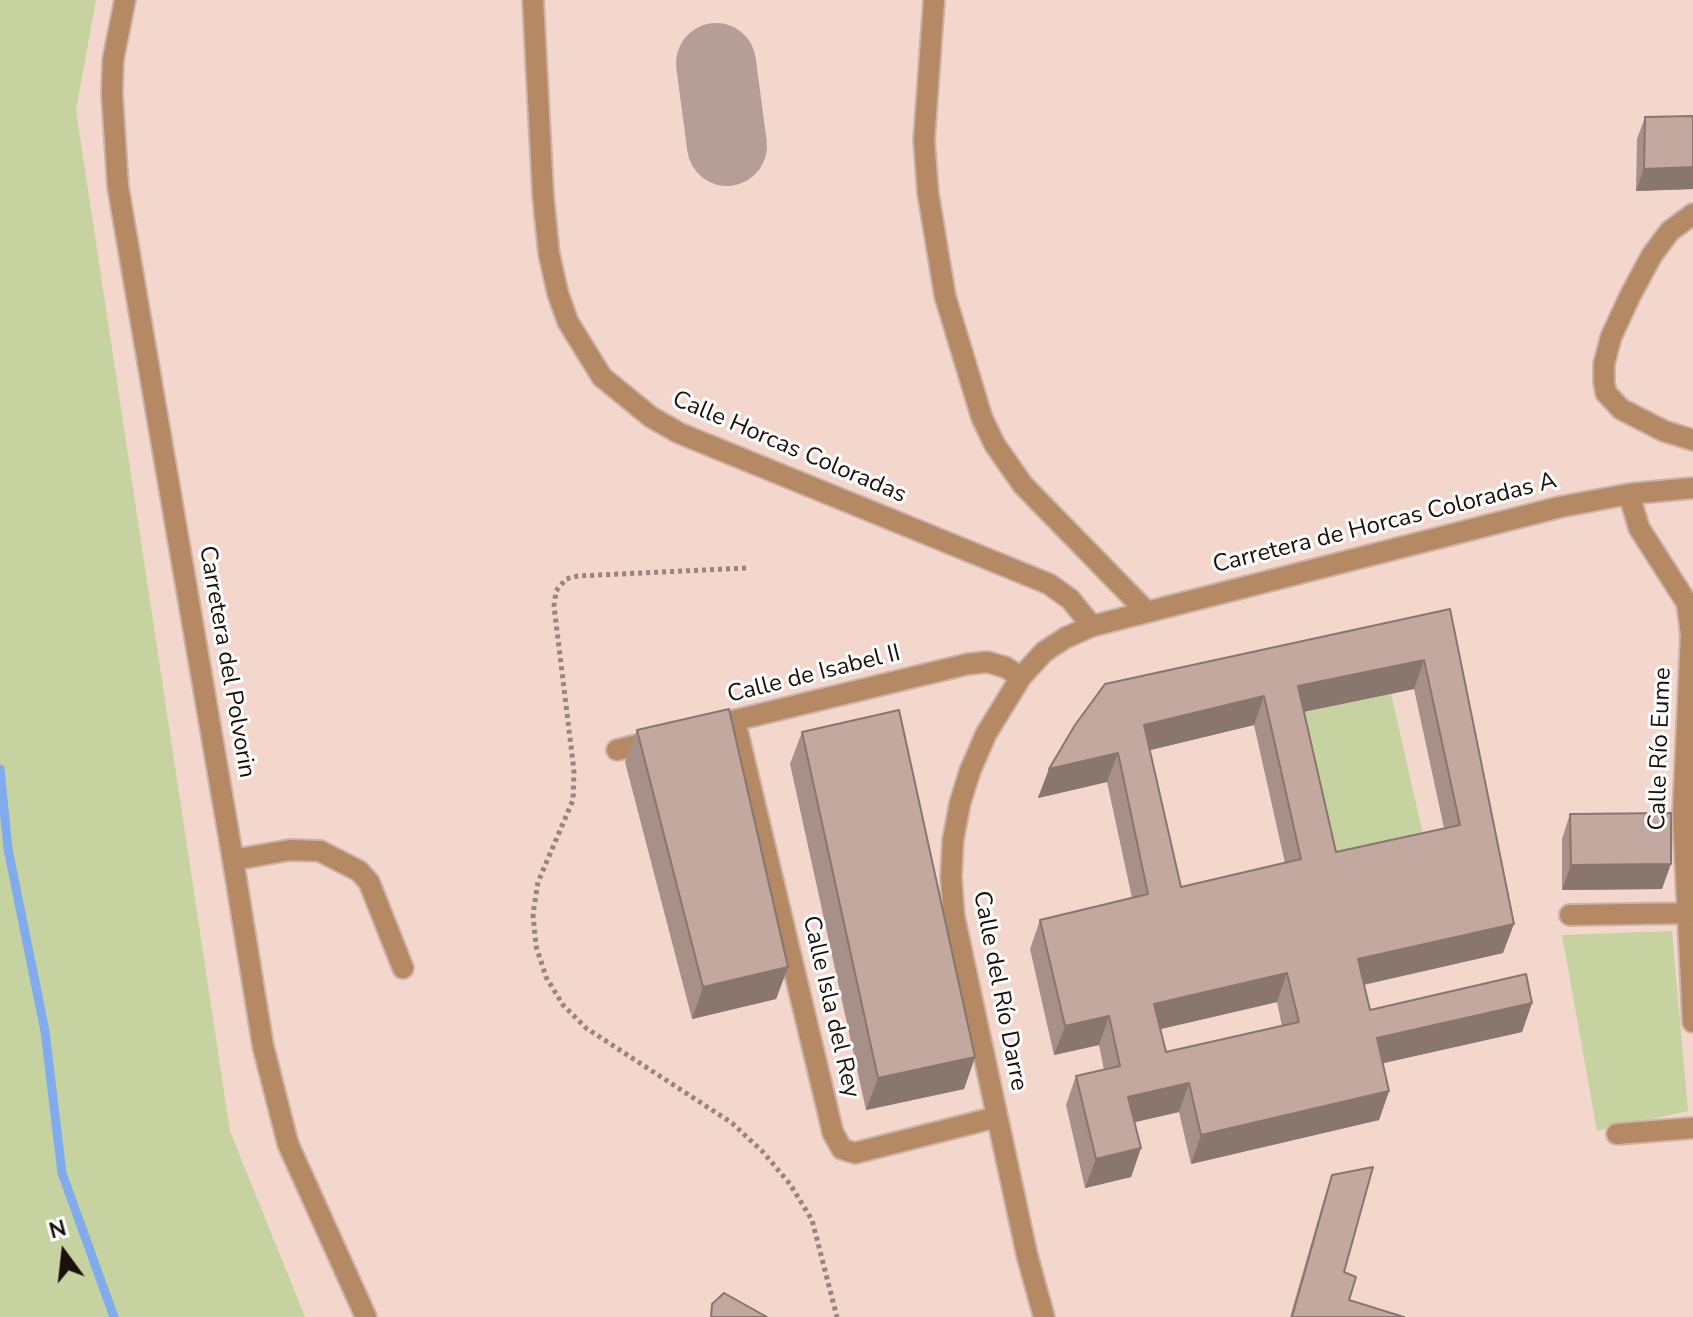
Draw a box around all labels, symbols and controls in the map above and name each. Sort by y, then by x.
street label: Calle Horcas Coloradas [668,386,910,510]
street label: Carretera de Horcas Coloradas A [1210,467,1560,581]
street label: Carretera del Polvorin [191,544,261,780]
street label: Calle de Isabel II [725,640,903,710]
street label: Calle Río Eume [1644,667,1678,831]
street label: Calle del Río Darre [965,889,1033,1093]
street label: Calle Isla del Rey [795,913,865,1101]
north arrow [24,1213,104,1293]
text: N [46,1213,70,1246]

